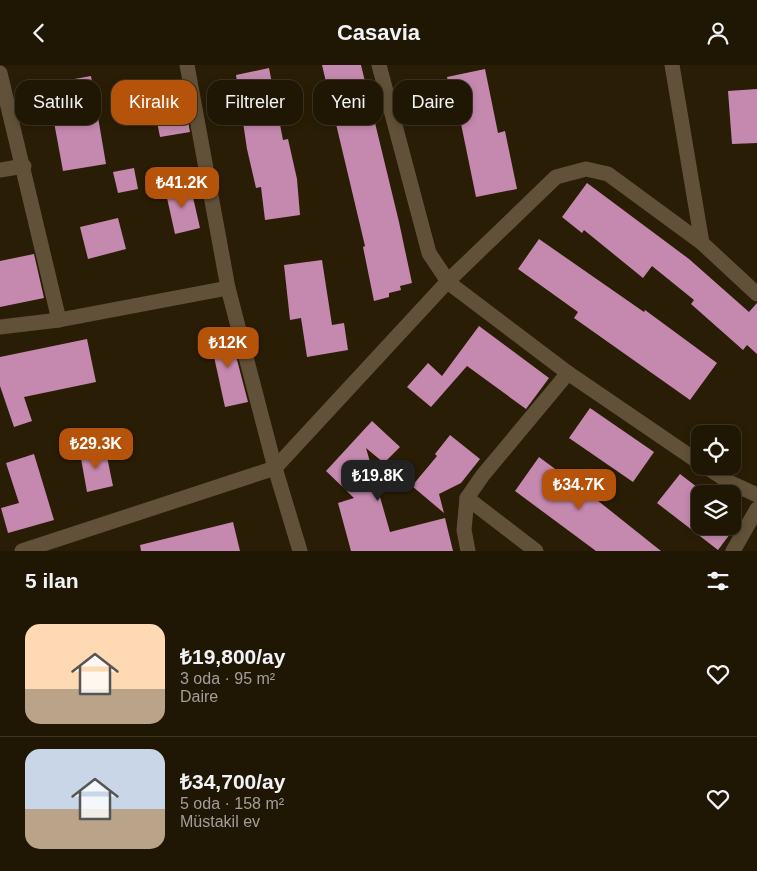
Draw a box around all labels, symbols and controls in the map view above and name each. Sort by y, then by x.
icon: back [25,19,53,47]
icon: person [704,19,732,47]
text: Casavia [337,20,420,45]
chip: Satılık [15,80,101,125]
chip: Kiralık [111,80,197,125]
chip: Filtreler [207,80,303,125]
chip: Yeni [313,80,383,125]
chip: Daire [393,80,472,125]
pin: ₺41.2K [141,167,223,209]
text: ₺41.2K [156,174,208,191]
pin: ₺12K [198,327,258,369]
text: ₺12K [209,334,247,351]
map controls [691,425,741,535]
button: locate [691,425,741,475]
pin: ₺29.3K [55,427,137,470]
text: ₺29.3K [70,435,122,452]
pin: ₺19.8K [337,459,419,502]
text: ₺19.8K [352,467,404,484]
pin: ₺34.7K [538,469,620,511]
text: ₺34.7K [553,476,605,493]
button: layers [691,485,741,535]
icon: filters [704,567,732,595]
text: 5 ilan [25,569,79,592]
icon: home [65,644,125,704]
text: ₺19,800/ay [180,645,285,668]
icon: heart [704,660,732,688]
text: 3 oda · 95 m² [180,670,275,687]
text: Daire [180,688,218,705]
icon: home [65,769,125,829]
text: ₺34,700/ay [180,770,285,793]
icon: heart [704,785,732,813]
text: 5 oda · 158 m² [180,795,284,812]
text: Müstakil ev [180,813,260,830]

